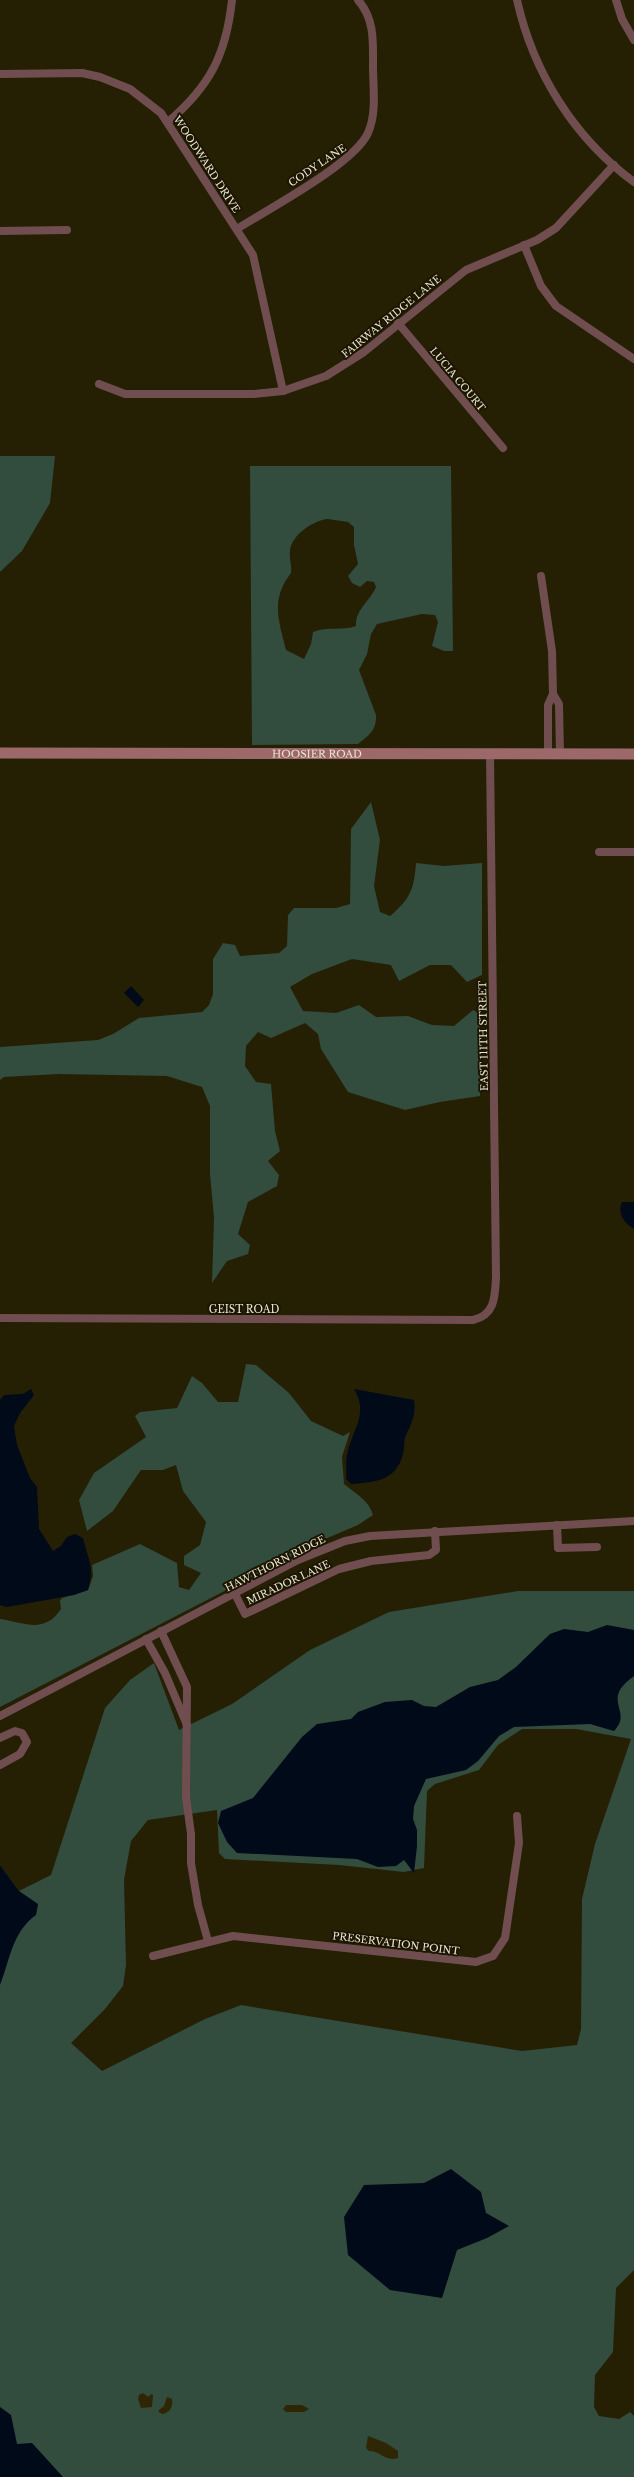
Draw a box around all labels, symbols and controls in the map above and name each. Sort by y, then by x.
street label: WOODWARD DRIVE [170,113,243,215]
street label: CODY LANE [286,141,349,189]
street label: FAIRWAY RIDGE LANE [339,272,444,361]
street label: LUCIA COURT [427,345,488,414]
street label: HOOSIER ROAD [272,747,362,761]
street label: EAST 111TH STREET [476,981,491,1091]
street label: GEIST ROAD [209,1303,279,1316]
street label: HAWTHORN RIDGE [223,1532,328,1594]
street label: MIRADOR LANE [244,1557,332,1607]
street label: PRESERVATION POINT [332,1929,460,1958]

